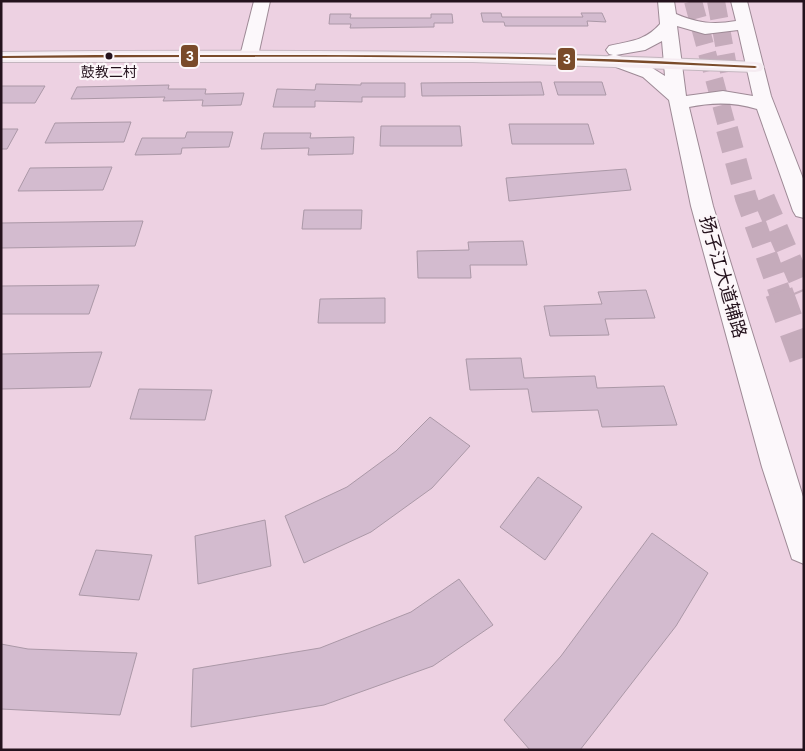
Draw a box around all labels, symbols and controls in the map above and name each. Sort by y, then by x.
line badge: 3 [180,44,199,68]
line badge: 3 [557,47,576,71]
text: 3 [186,48,194,64]
marker: 鼓教二村 [104,51,114,61]
text: 3 [563,51,571,67]
place label: 鼓教二村 [81,64,137,80]
street label: 扬子江大道辅路 [696,214,750,340]

